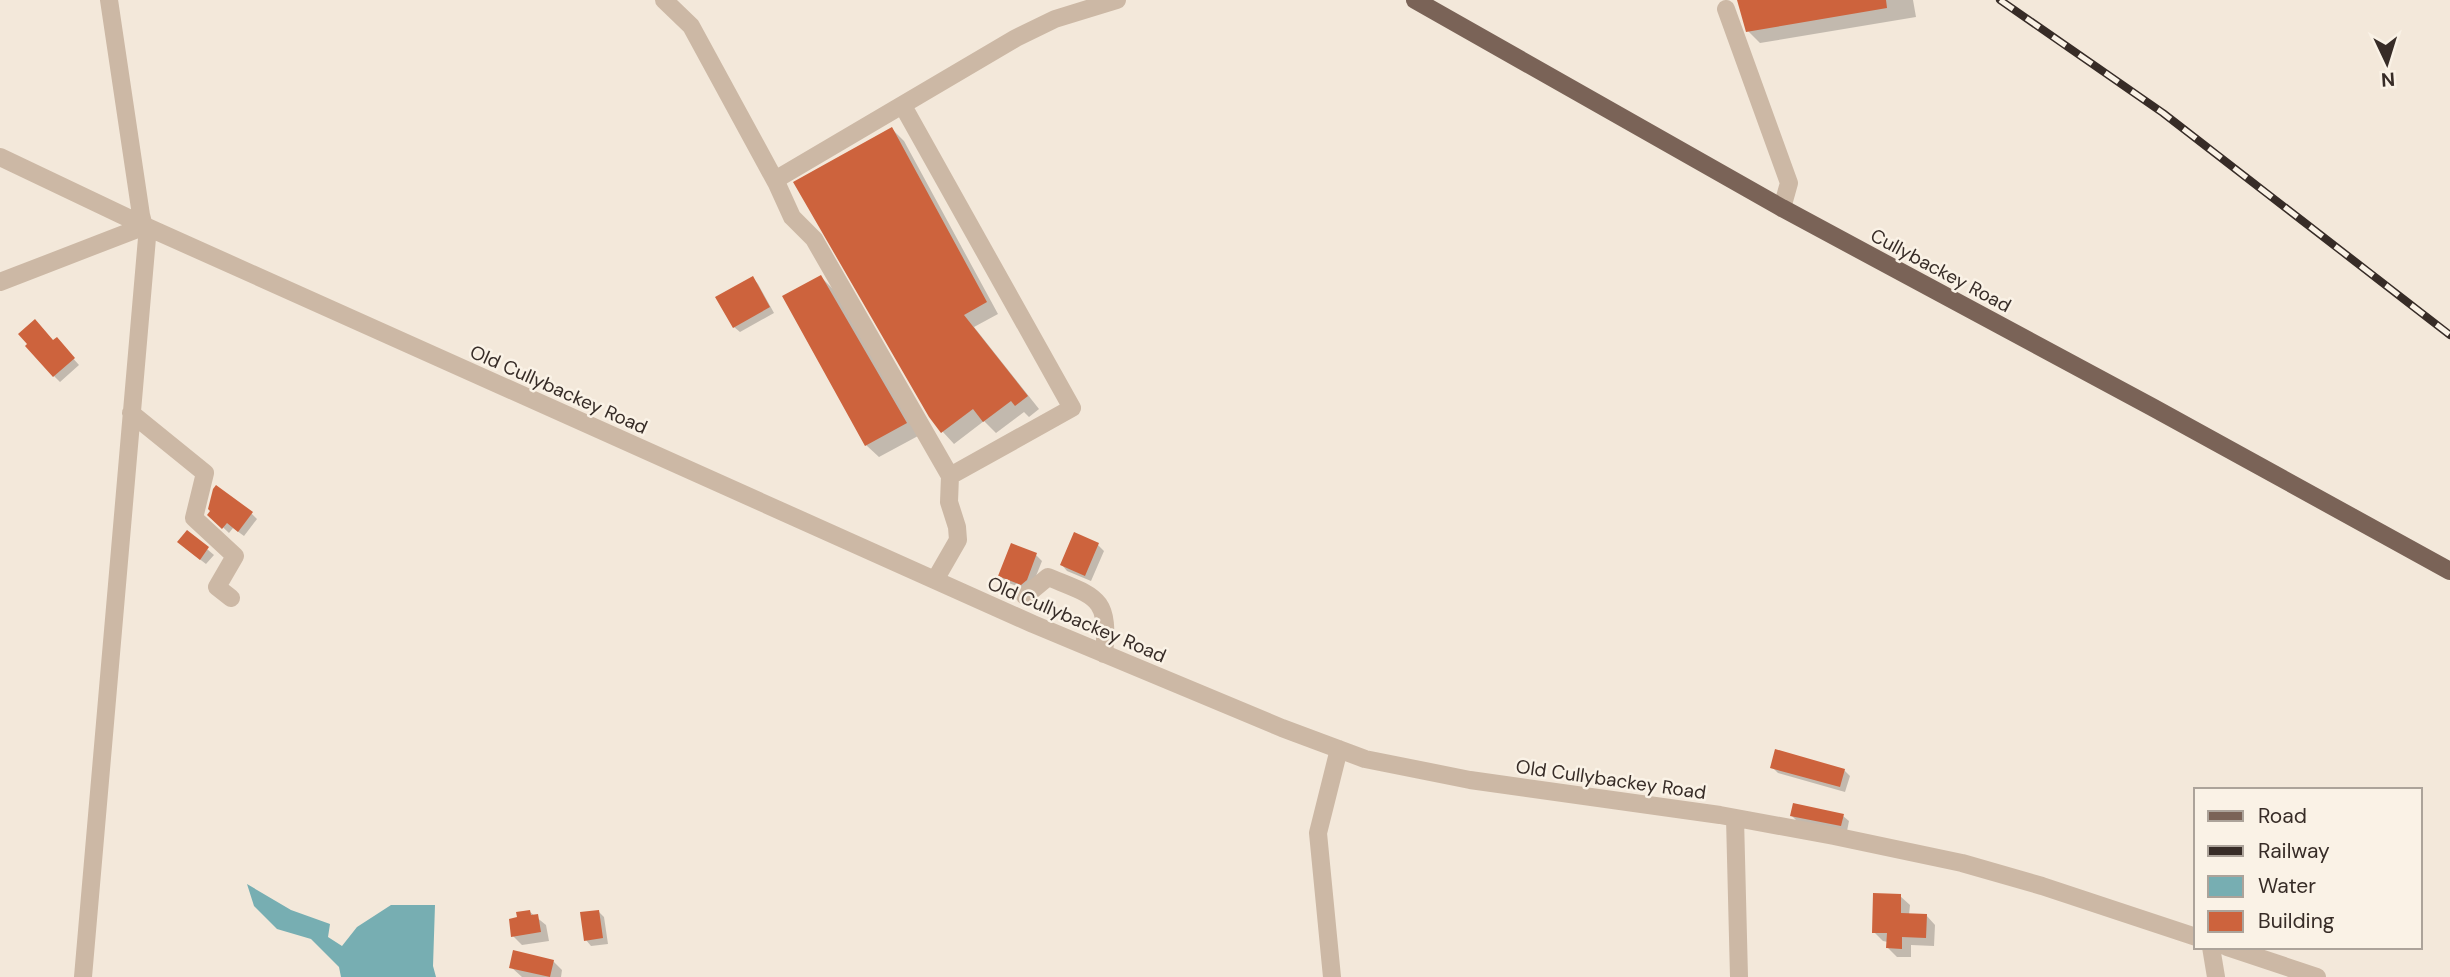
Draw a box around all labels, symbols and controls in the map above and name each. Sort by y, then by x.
north arrow [2352,28,2422,98]
text: N [2380,67,2396,92]
street label: Cullybackey Road [1866,223,2015,318]
street label: Old Cullybackey Road [466,339,651,440]
street label: Old Cullybackey Road [984,570,1170,668]
street label: Old Cullybackey Road [1514,754,1708,805]
legend [2194,788,2422,949]
text: Road [2258,802,2307,830]
text: Railway [2258,837,2330,865]
text: Water [2258,872,2316,900]
text: Building [2258,907,2335,935]

